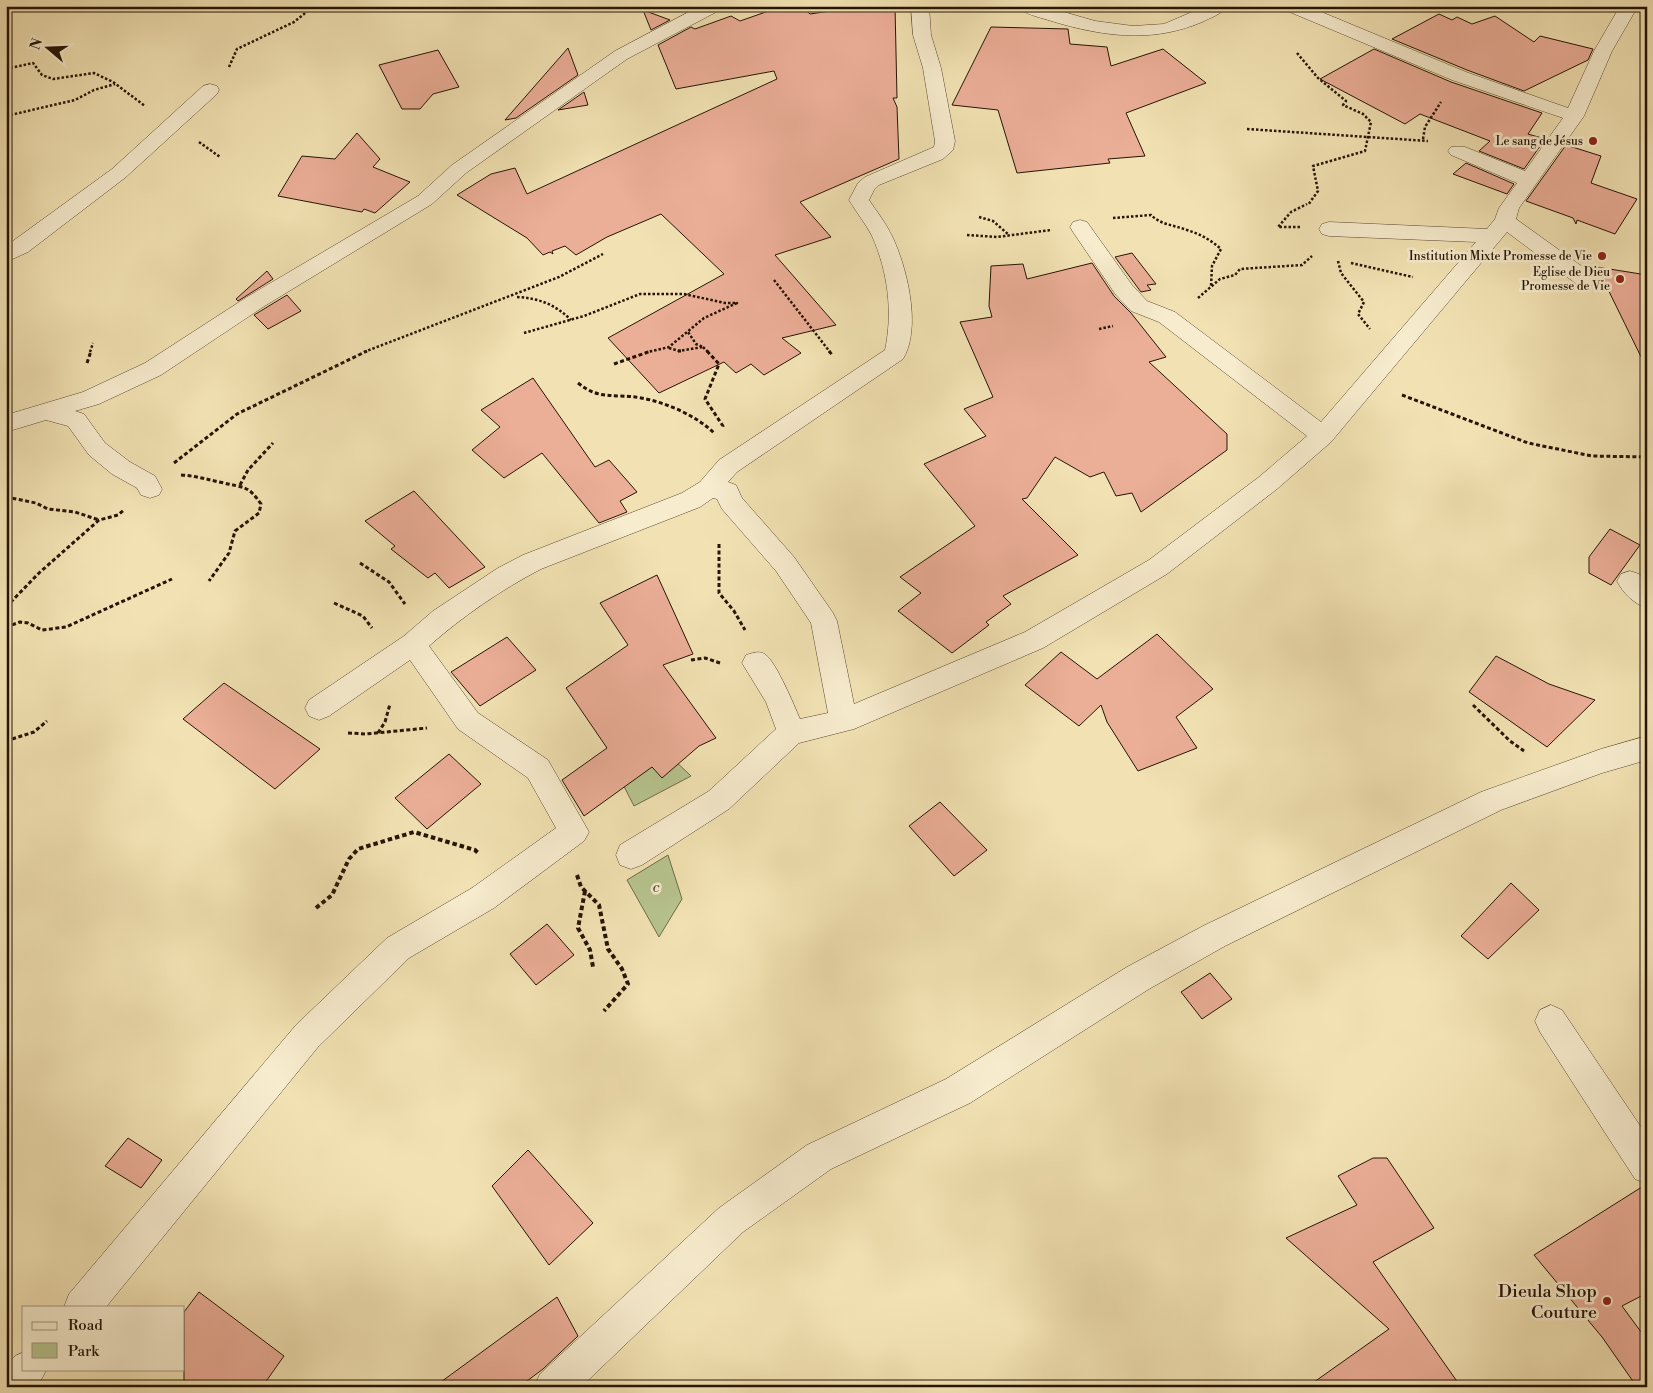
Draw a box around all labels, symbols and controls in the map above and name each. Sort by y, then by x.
north arrow [22,22,72,72]
text: N [26,36,47,52]
place label: Le sang de Jésus [1495,134,1583,149]
marker: Le sang de Jésus [1587,135,1599,147]
place label: Institution Mixte Promesse de Vie [1409,249,1592,264]
marker: Institution Mixte Promesse de Vie [1596,250,1608,262]
place label: Eglise de Dieu Promesse de Vie [1521,265,1610,294]
marker: Eglise de Dieu Promesse de Vie [1614,273,1626,285]
park label: c [652,878,660,897]
place label: Dieula Shop Couture [1498,1280,1597,1324]
marker: Dieula Shop Couture [1601,1295,1613,1307]
legend [22,1306,185,1370]
text: Road [68,1316,103,1335]
text: Park [68,1342,100,1361]

